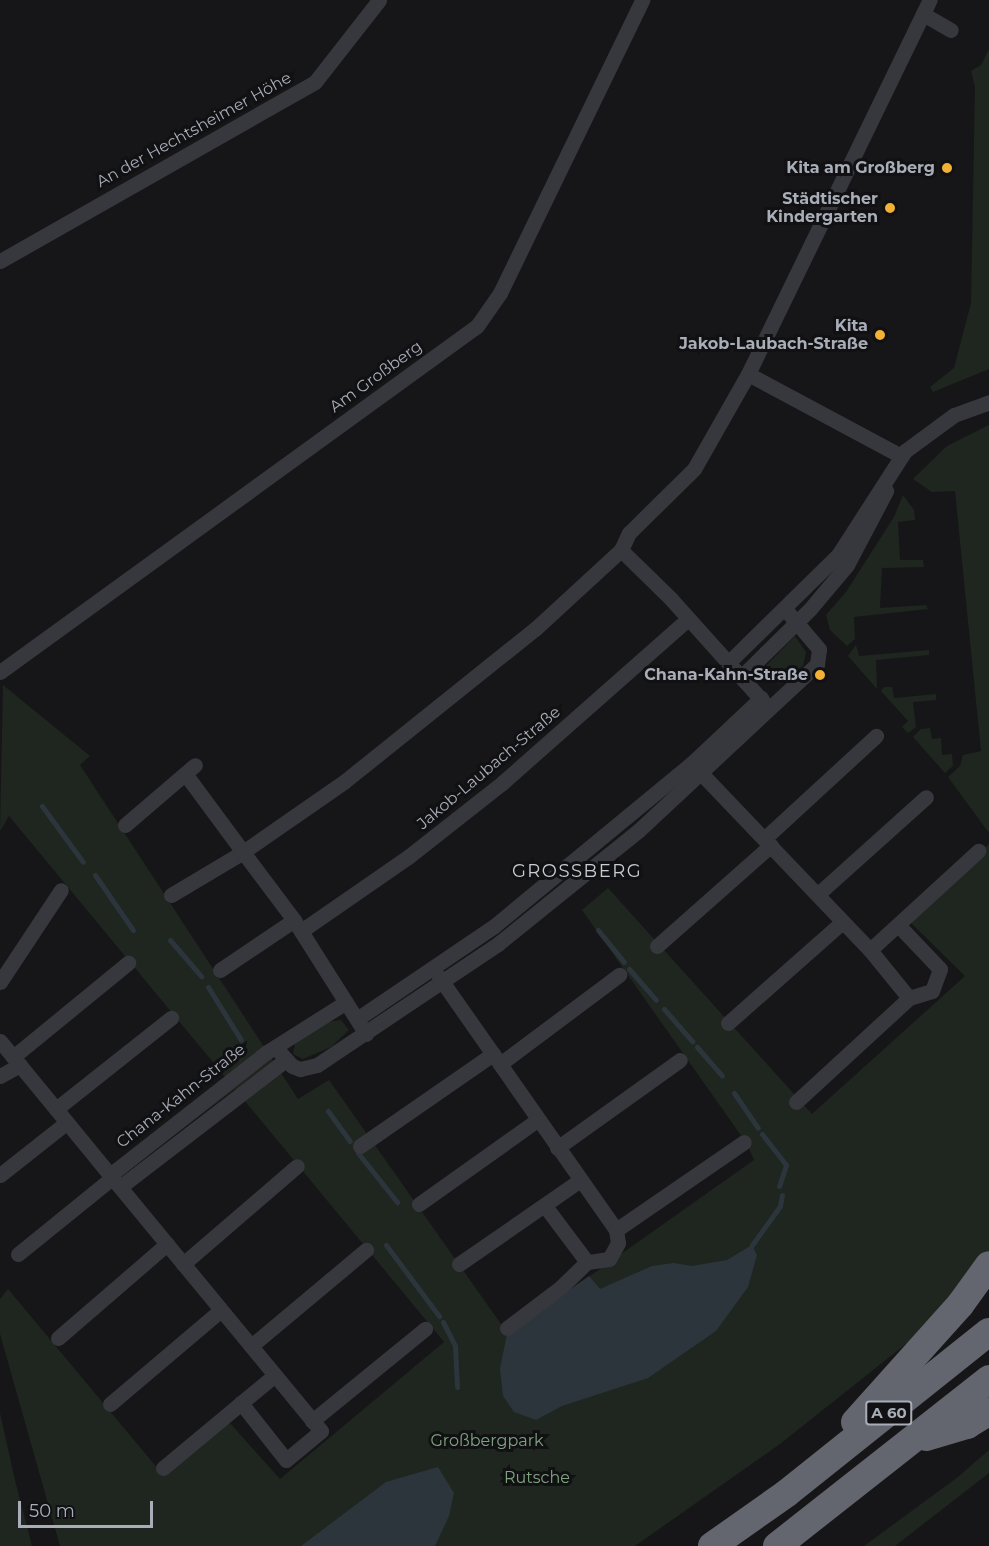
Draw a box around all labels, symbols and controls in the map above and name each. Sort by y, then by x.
street label: An der Hechtsheimer Höhe [93,68,295,192]
place label: Kita am Großberg [786,158,935,178]
marker: Kita am Großberg [940,161,954,175]
place label: Städtischer Kindergarten [766,189,878,227]
marker: Städtischer Kindergarten [883,201,897,215]
place label: Kita Jakob-Laubach-Straße [679,316,868,354]
marker: Kita Jakob-Laubach-Straße [873,328,887,342]
street label: Am Großberg [326,337,426,417]
place label: Chana-Kahn-Straße [644,665,808,685]
marker: Chana-Kahn-Straße [813,668,827,682]
street label: Jakob-Laubach-Straße [413,702,565,834]
district label: GROSSBERG [512,860,642,882]
street label: Chana-Kahn-Straße [113,1040,249,1152]
road number: A 60 [865,1401,913,1425]
park label: Großbergpark [430,1431,544,1451]
park label: Rutsche [504,1468,570,1488]
scale bar [21,1489,156,1527]
text: 50 m [29,1500,75,1522]

